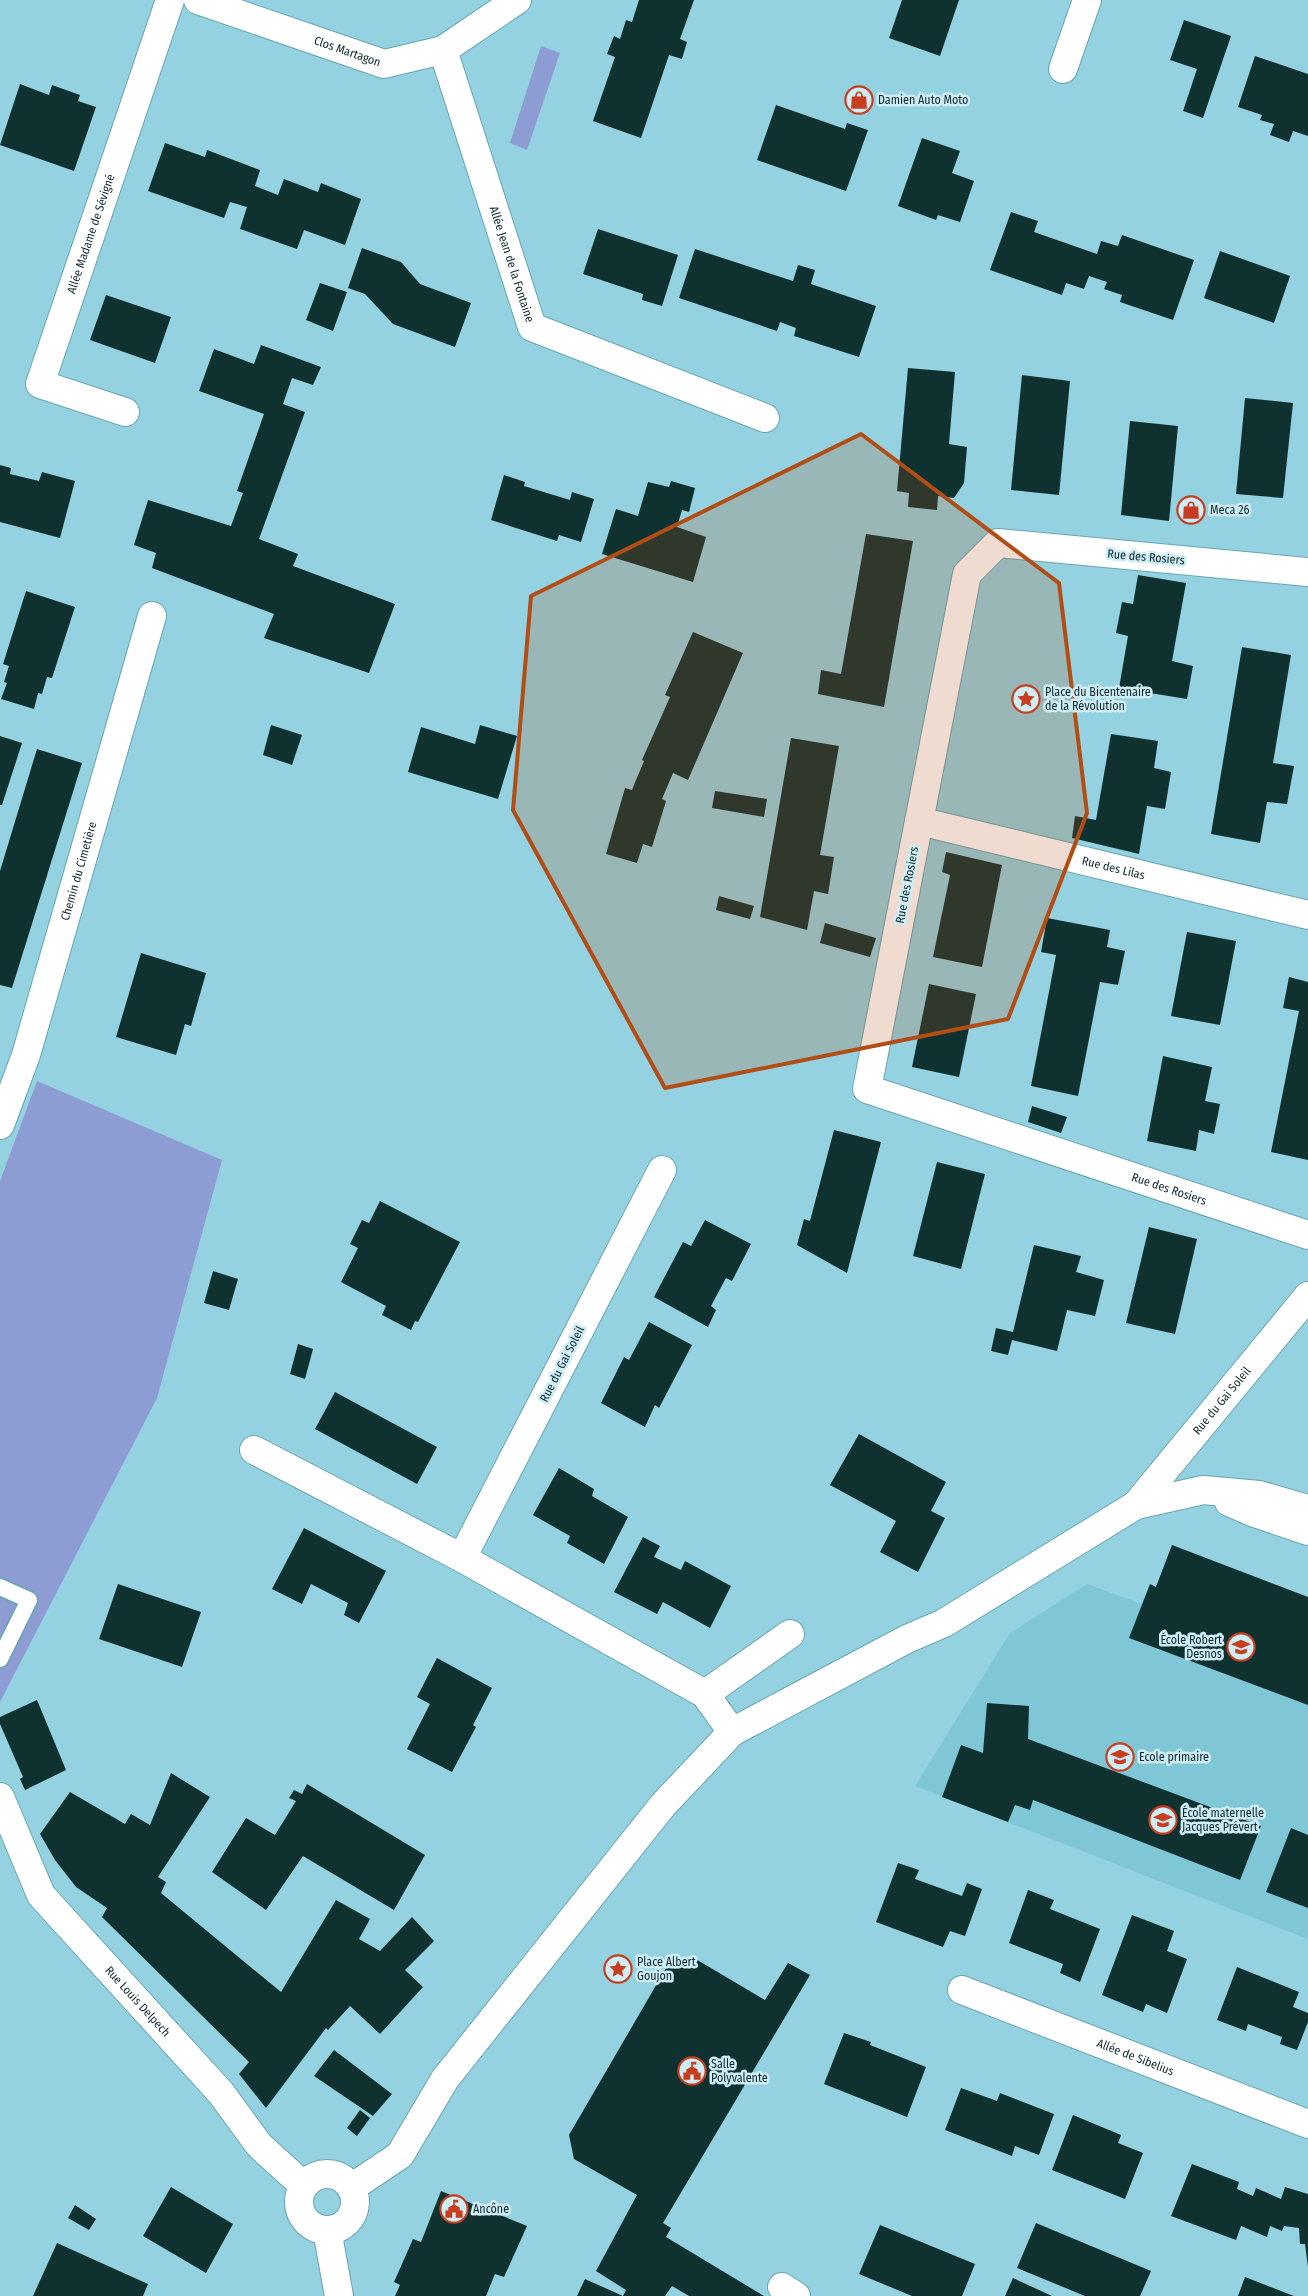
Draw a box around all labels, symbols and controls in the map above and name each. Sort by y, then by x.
street label: Clos Martagon [312,33,383,69]
shop icon: Damien Auto Moto [844,85,874,115]
place label: Damien Auto Moto [878,93,968,107]
street label: Allée Madame de Sévigné [64,172,118,295]
street label: Allée Jean de la Fontaine [487,204,537,324]
shop icon: Meca 26 [1176,495,1206,525]
place label: Meca 26 [1210,503,1249,517]
street label: Rue des Rosiers [1107,547,1185,567]
place icon: Place du Bicentenaire de la Révolution [1011,684,1041,714]
place label: Place du Bicentenaire de la Révolution [1045,685,1151,713]
street label: Chemin du Cimetière [58,820,100,922]
street label: Rue des Rosiers [893,845,921,925]
street label: Rue des Lilas [1081,854,1146,882]
street label: Rue des Rosiers [1130,1170,1208,1208]
street label: Rue du Gai Soleil [537,1324,587,1404]
street label: Rue du Gai Soleil [1190,1364,1254,1437]
place label: École Robert Desnos [1160,1632,1222,1661]
school or university icon: École Robert Desnos [1226,1632,1256,1662]
school or university icon: Ecole primaire [1105,1742,1135,1772]
place label: Ecole primaire [1139,1750,1209,1764]
school or university icon: École maternelle Jacques Prévert [1148,1805,1178,1835]
place label: École maternelle Jacques Prévert [1182,1805,1264,1834]
place icon: Place Albert Goujon [603,1954,633,1984]
place label: Place Albert Goujon [637,1955,696,1983]
street label: Rue Louis Delpech [102,1963,173,2039]
street label: Allée de Sibelius [1095,2036,1176,2078]
public building icon: Salle Polyvalente [677,2056,707,2086]
place label: Salle Polyvalente [711,2057,768,2085]
public building icon: Ancône [439,2194,469,2224]
place label: Ancône [473,2202,509,2216]

